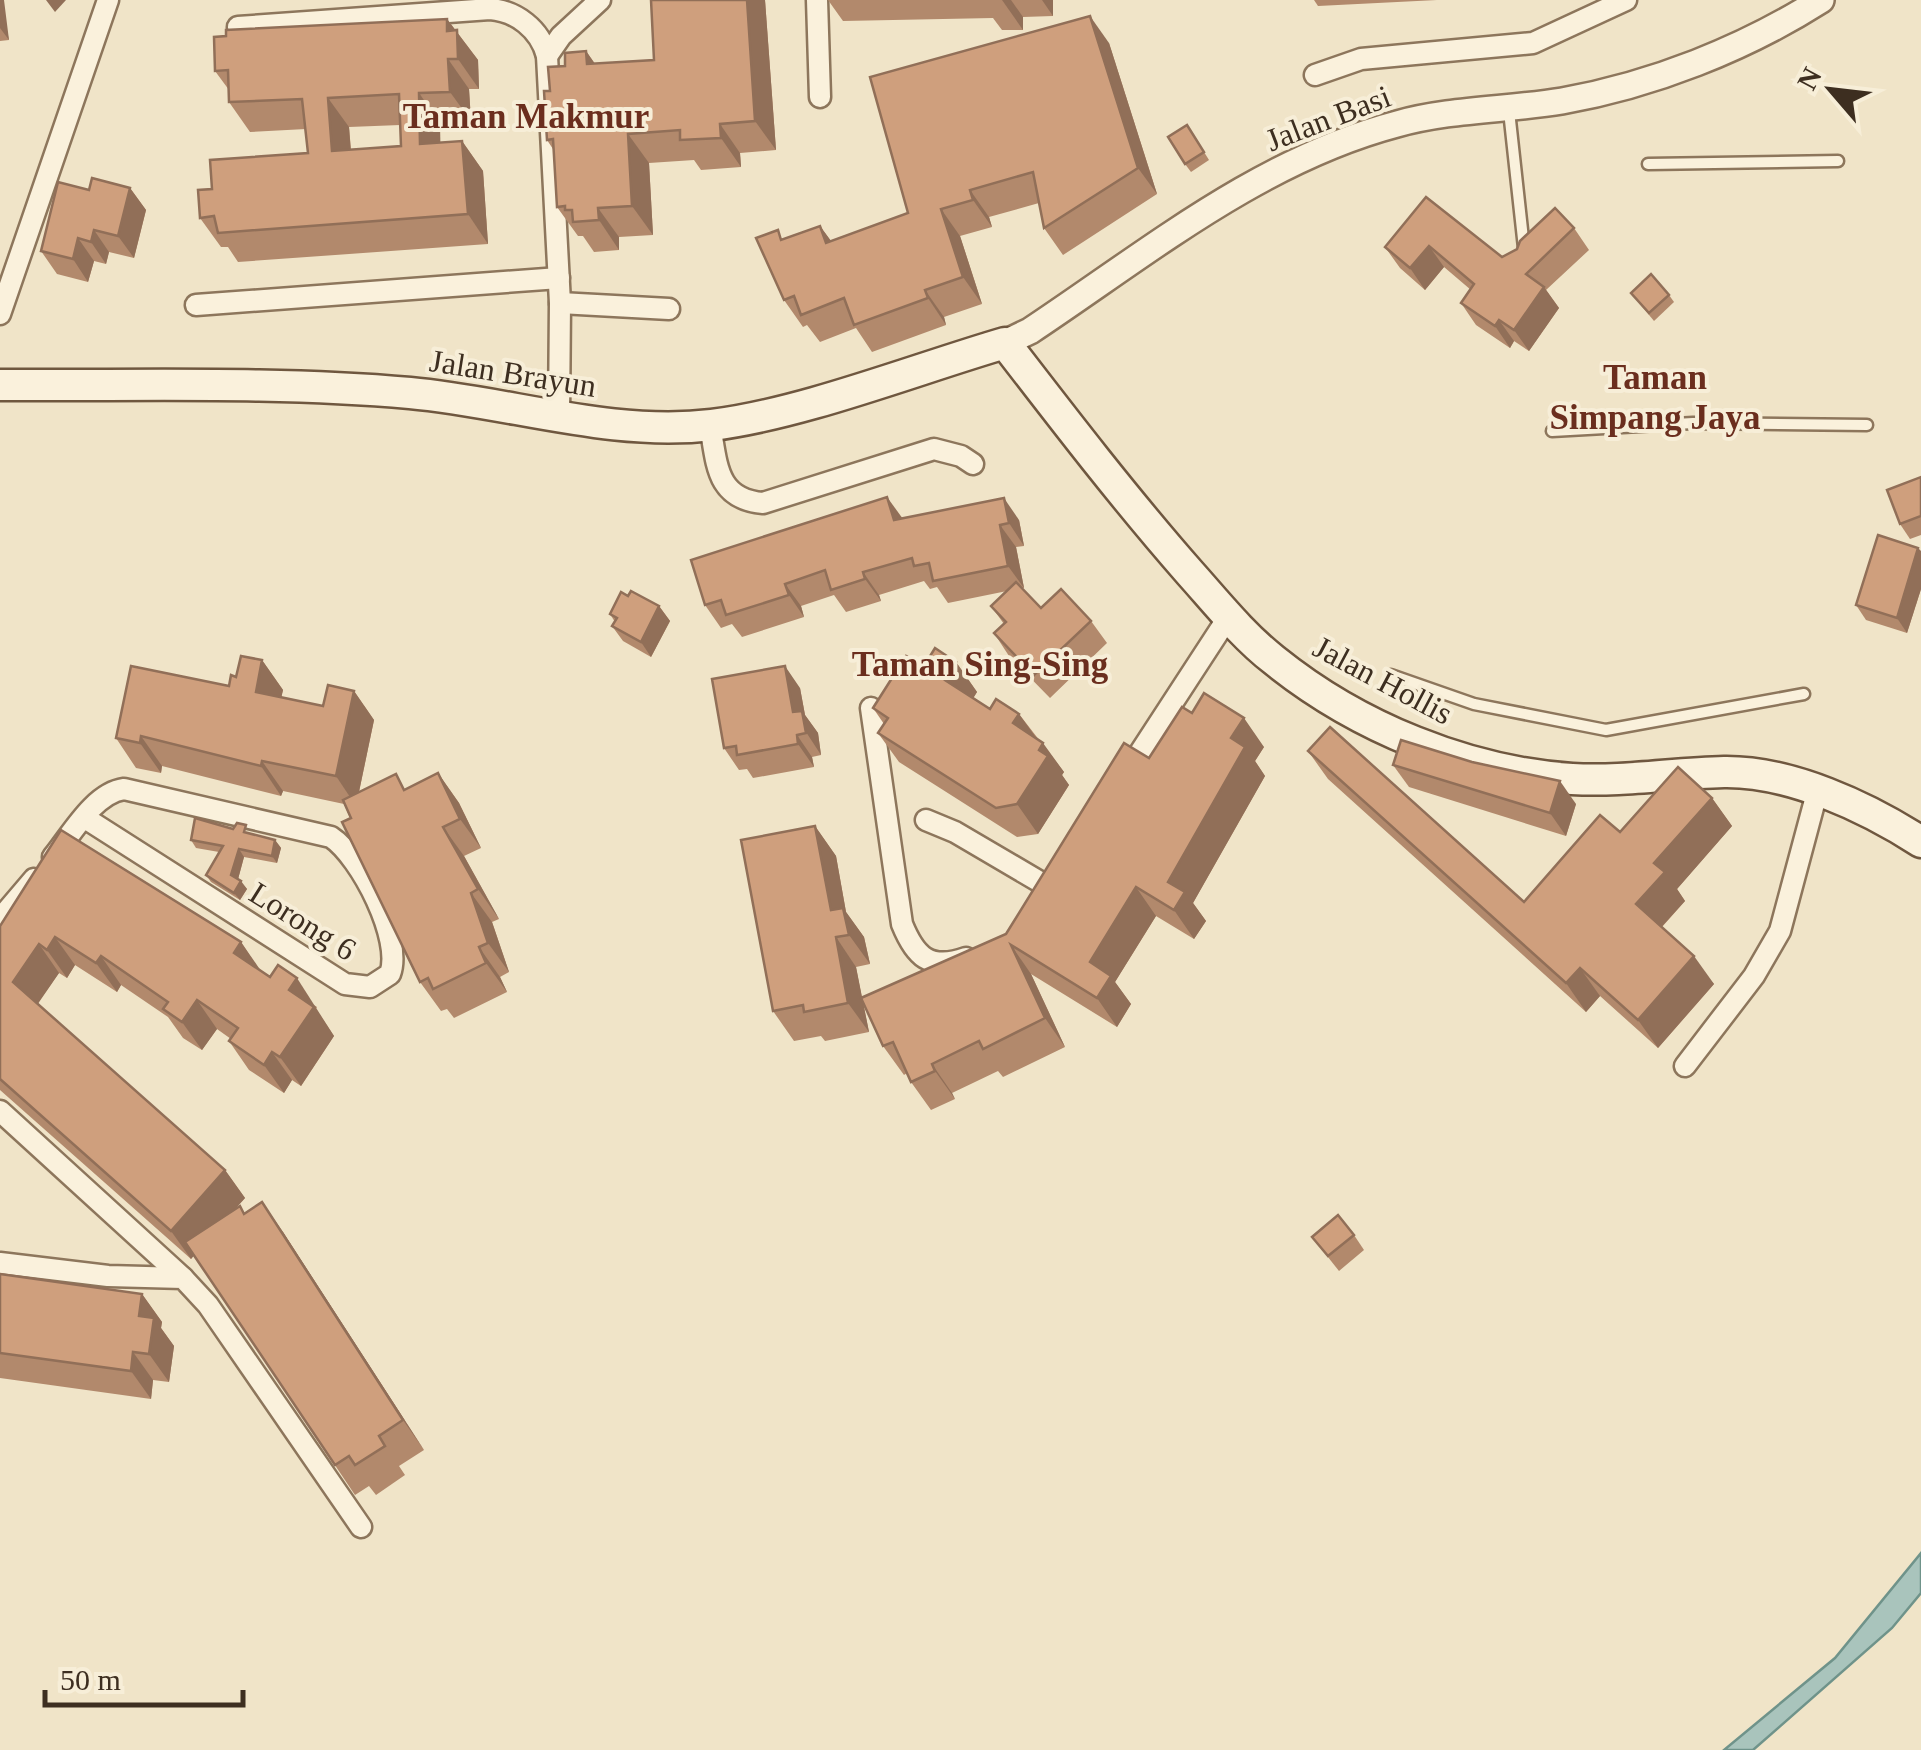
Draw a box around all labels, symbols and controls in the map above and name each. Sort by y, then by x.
north arrow [1781,40,1881,140]
text: N [1791,62,1828,95]
street label: Jalan Basi [1261,78,1396,158]
district label: Taman Makmur [403,97,649,136]
street label: Jalan Brayun [427,342,599,404]
district label: Taman Simpang Jaya [1549,358,1761,437]
street label: Jalan Hollis [1307,628,1459,732]
district label: Taman Sing-Sing [852,645,1109,684]
street label: Lorong 6 [243,874,363,968]
scale bar [45,1645,242,1707]
text: 50 m [60,1663,121,1696]

